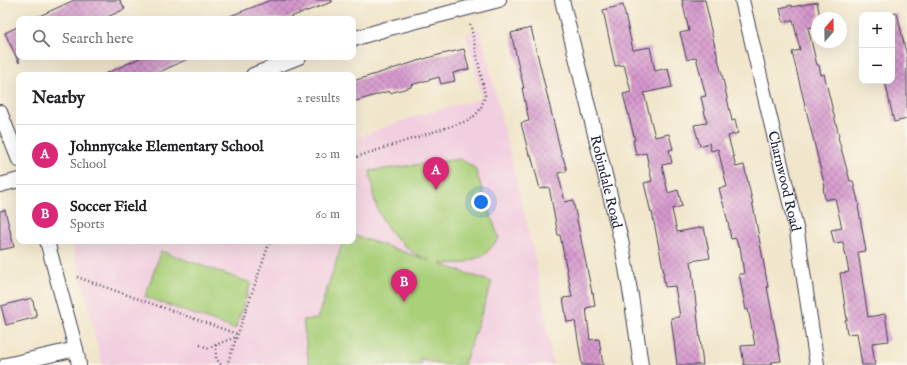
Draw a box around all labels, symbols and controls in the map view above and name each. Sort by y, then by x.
north arrow [811,12,847,48]
map controls [859,12,895,84]
button: + [859,12,895,48]
search box [16,16,356,60]
icon: search [30,27,52,49]
text: Search here [62,29,133,48]
button: − [859,48,895,84]
text: Nearby [32,88,85,109]
text: 2 results [296,90,340,107]
street label: Charnwood Road [763,129,805,234]
street label: Robindale Road [586,133,626,231]
text: Johnnycake Elementary School [70,137,264,156]
text: A [41,146,49,163]
text: 20 m [315,146,340,163]
text: School [70,156,107,173]
pin: A [423,157,449,190]
your location [471,192,491,212]
text: Soccer Field [70,197,147,216]
text: B [41,206,49,223]
text: 60 m [315,206,340,223]
text: Sports [70,216,105,233]
pin: B [391,269,417,302]

